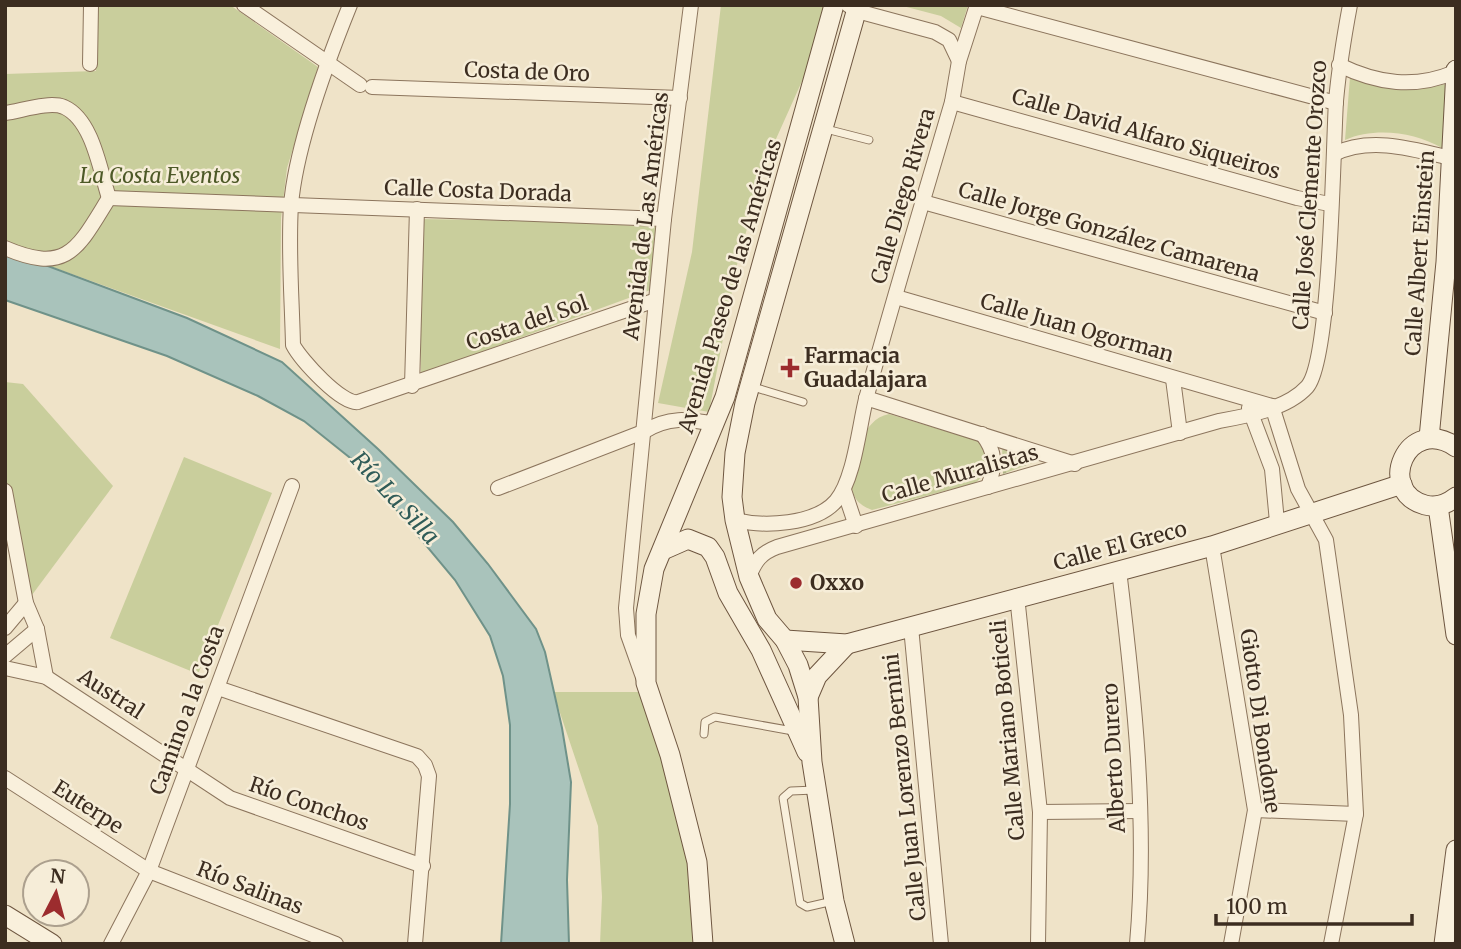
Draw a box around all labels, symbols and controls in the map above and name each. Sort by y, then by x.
street label: Costa de Oro [464,56,590,87]
street label: Calle José Clemente Orozco [1287,59,1332,331]
street label: Calle David Alfaro Siqueiros [1009,82,1283,185]
street label: Avenida de Las Américas [617,90,674,343]
street label: Calle Diego Rivera [864,105,941,287]
street label: Avenida Paseo de las Américas [672,136,787,437]
street label: Calle Albert Einstein [1399,149,1440,357]
park label: La Costa Eventos [80,162,240,189]
street label: Calle Costa Dorada [384,174,572,207]
street label: Calle Jorge González Camarena [955,175,1263,288]
street label: Calle Juan Ogorman [977,287,1177,368]
street label: Costa del Sol [462,289,592,356]
place label: Farmacia Guadalajara [804,342,927,393]
marker: Farmacia Guadalajara [782,360,798,376]
street label: Calle Muralistas [878,438,1041,509]
water label: Río La Silla [345,445,446,550]
street label: Calle El Greco [1050,515,1190,576]
place label: Oxxo [810,569,864,596]
marker: Oxxo [788,575,804,591]
street label: Calle Mariano Boticeli [984,618,1031,842]
street label: Camino a la Costa [143,621,230,798]
street label: Giotto Di Bondone [1234,627,1287,815]
street label: Calle Juan Lorenzo Bernini [877,652,932,922]
street label: Austral [72,662,150,725]
street label: Alberto Durero [1096,682,1131,835]
street label: Río Conchos [246,770,373,837]
street label: Euterpe [48,774,129,839]
street label: Río Salinas [193,855,307,920]
north arrow [21,858,91,928]
text: N [49,863,66,889]
scale bar [1216,883,1412,927]
text: 100 m [1226,893,1288,920]

